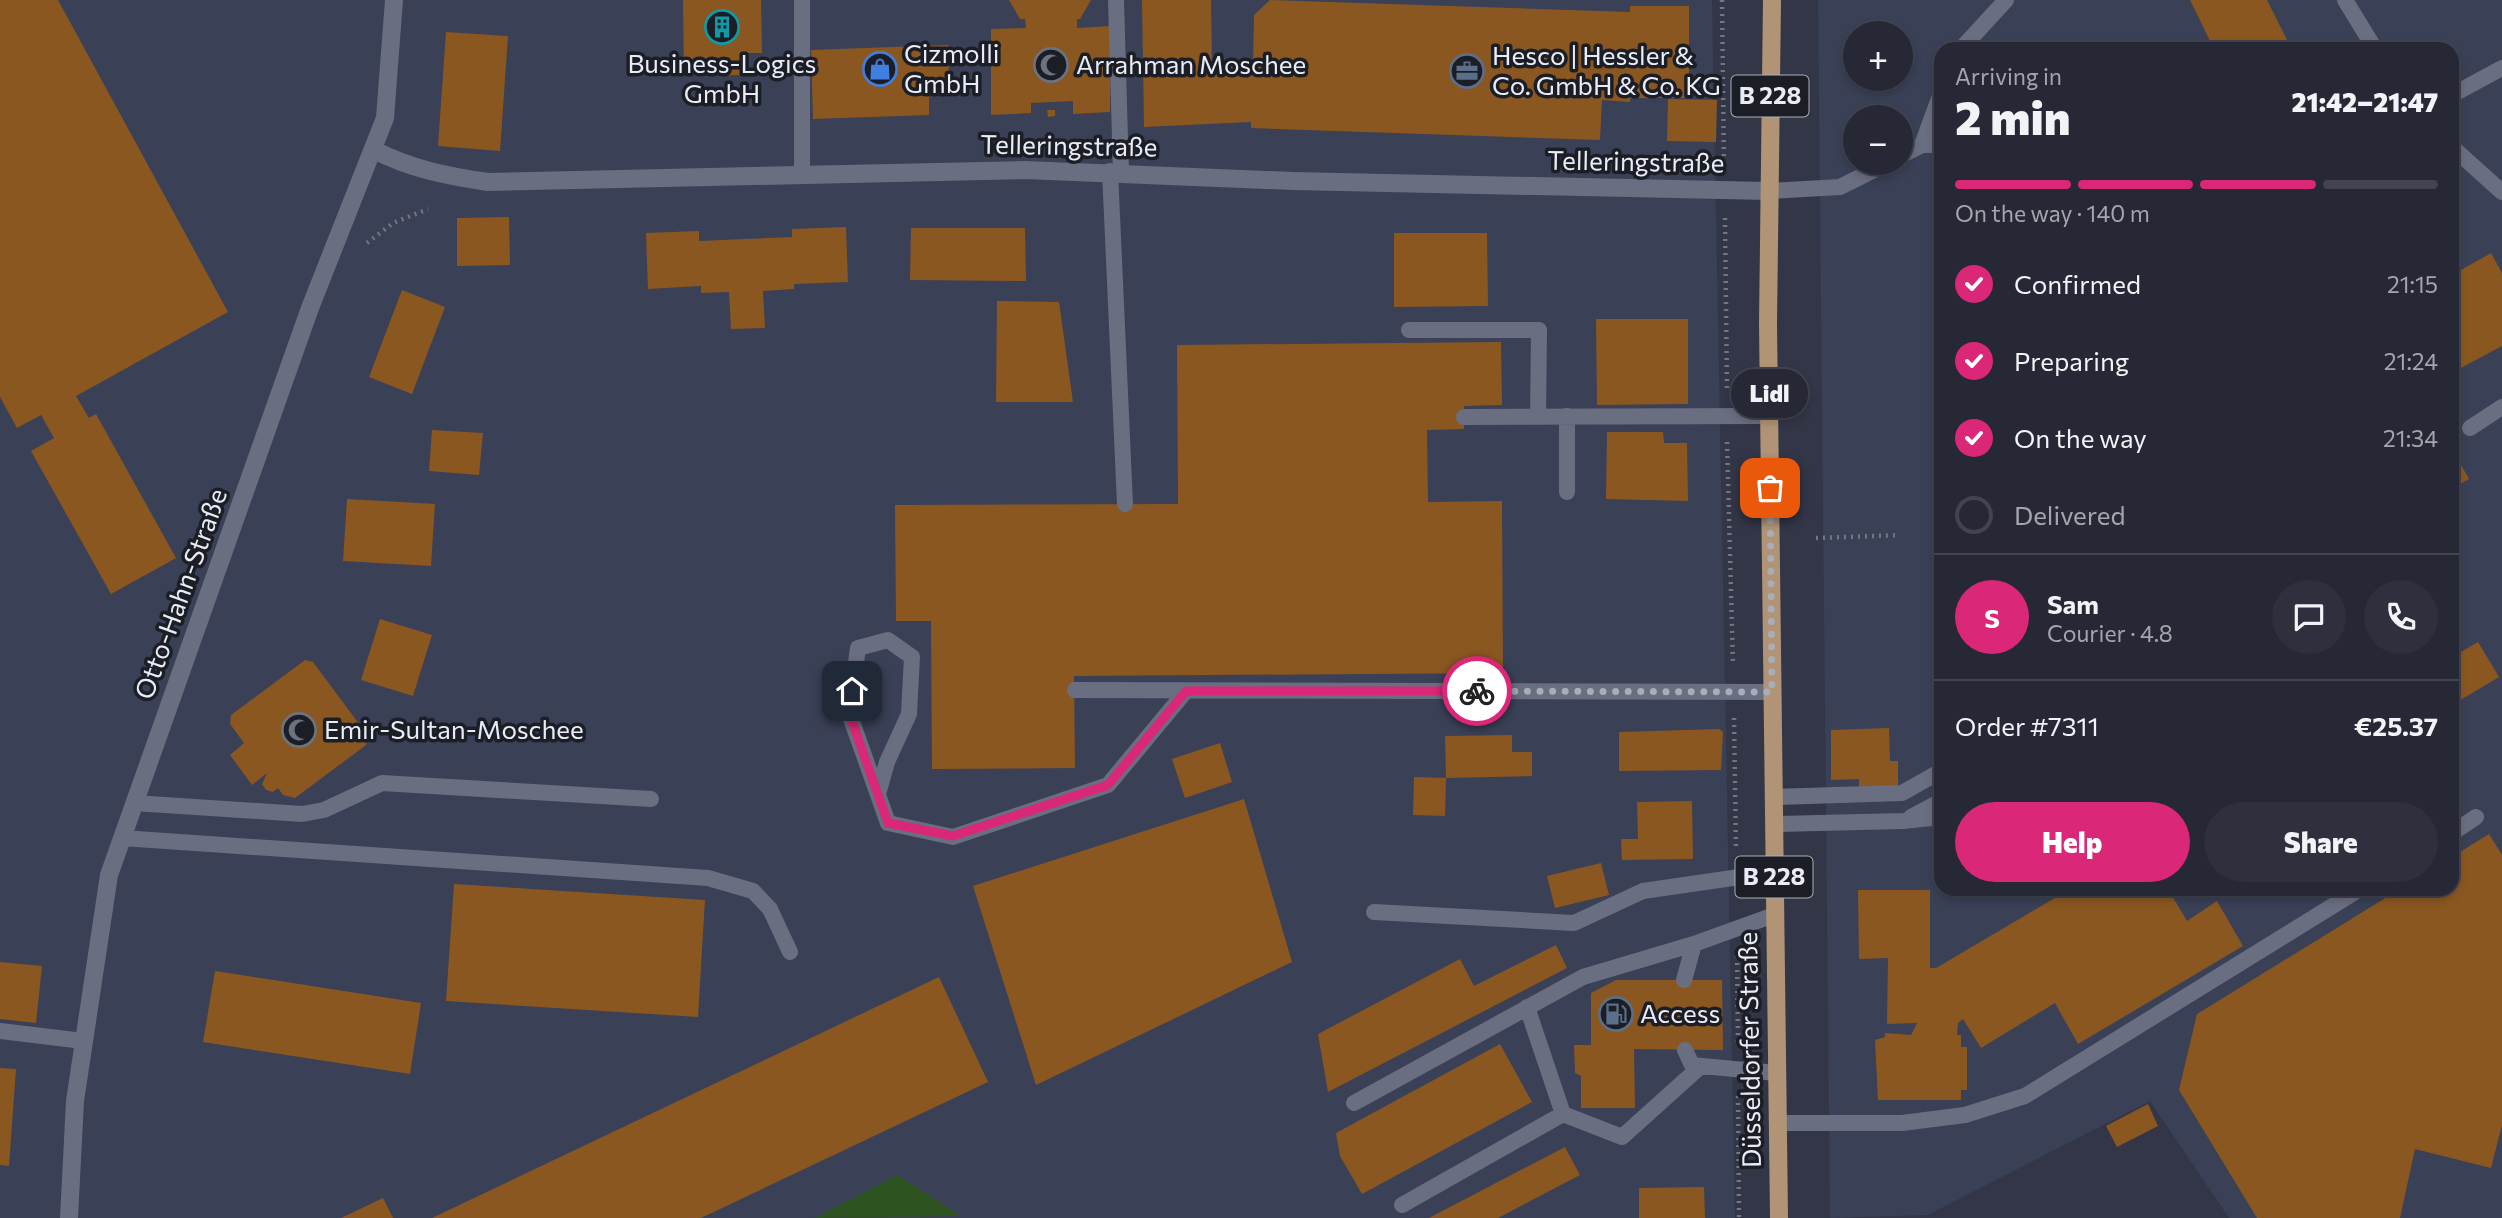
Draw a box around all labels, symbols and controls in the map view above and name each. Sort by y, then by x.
building icon: Business-Logics GmbH [703,8,741,46]
map controls [1843,21,1913,175]
button: + [1843,21,1913,91]
place label: Cizmolli GmbH [904,37,1000,98]
place label: Hesco | Hessler & Co. GmbH & Co. KG [1492,39,1721,100]
mosque icon: Arrahman Moschee [1032,46,1070,84]
place label: Business-Logics GmbH [628,47,816,108]
place label: Arrahman Moschee [1076,48,1306,79]
shop icon: Cizmolli GmbH [861,50,899,88]
office icon: Hesco | Hessler & Co. GmbH & Co. KG [1448,52,1486,90]
text: Arriving in [1955,62,2062,90]
road number: B 228 [1732,76,1809,116]
text: 21:42–21:47 [2292,86,2438,117]
text: 2 min [1955,88,2071,144]
button: − [1843,105,1913,175]
street label: Telleringstraße [980,127,1158,162]
street label: Telleringstraße [1547,143,1725,178]
text: On the way · 140 m [1955,199,2150,227]
icon: check [1955,265,1993,303]
text: Confirmed [2014,268,2141,299]
text: 21:15 [2387,270,2438,298]
icon: check [1955,342,1993,380]
text: Preparing [2014,345,2129,376]
text: 21:24 [2384,347,2438,375]
callout: Lidl [1732,369,1809,418]
text: Lidl [1749,379,1790,407]
icon: check [1955,419,1993,457]
text: On the way [2014,422,2147,453]
text: 21:34 [2383,424,2438,452]
pin [1740,458,1800,518]
icon: bag [1751,469,1789,507]
street label: Otto-Hahn-Straße [127,484,232,703]
text: Delivered [2014,499,2125,530]
button: chat [2272,580,2346,654]
button: phone [2364,580,2438,654]
text: Sam [2047,588,2099,619]
text: S [1984,602,2000,633]
text: Courier · 4.8 [2047,619,2173,647]
courier [1442,656,1512,726]
pin [822,661,882,721]
icon: home [833,672,871,710]
icon: bike [1458,672,1496,710]
text: Order #7311 [1955,710,2099,741]
text: €25.37 [2354,710,2438,741]
mosque icon: Emir-Sultan-Moschee [280,711,318,749]
place label: Emir-Sultan-Moschee [324,713,584,744]
button: Help [1955,802,2190,882]
button: Share [2204,802,2438,882]
road number: B 228 [1736,856,1812,898]
street label: Düsseldorfer Straße [1731,932,1766,1168]
fuel station icon: Access [1597,995,1635,1033]
place label: Access [1640,997,1720,1028]

